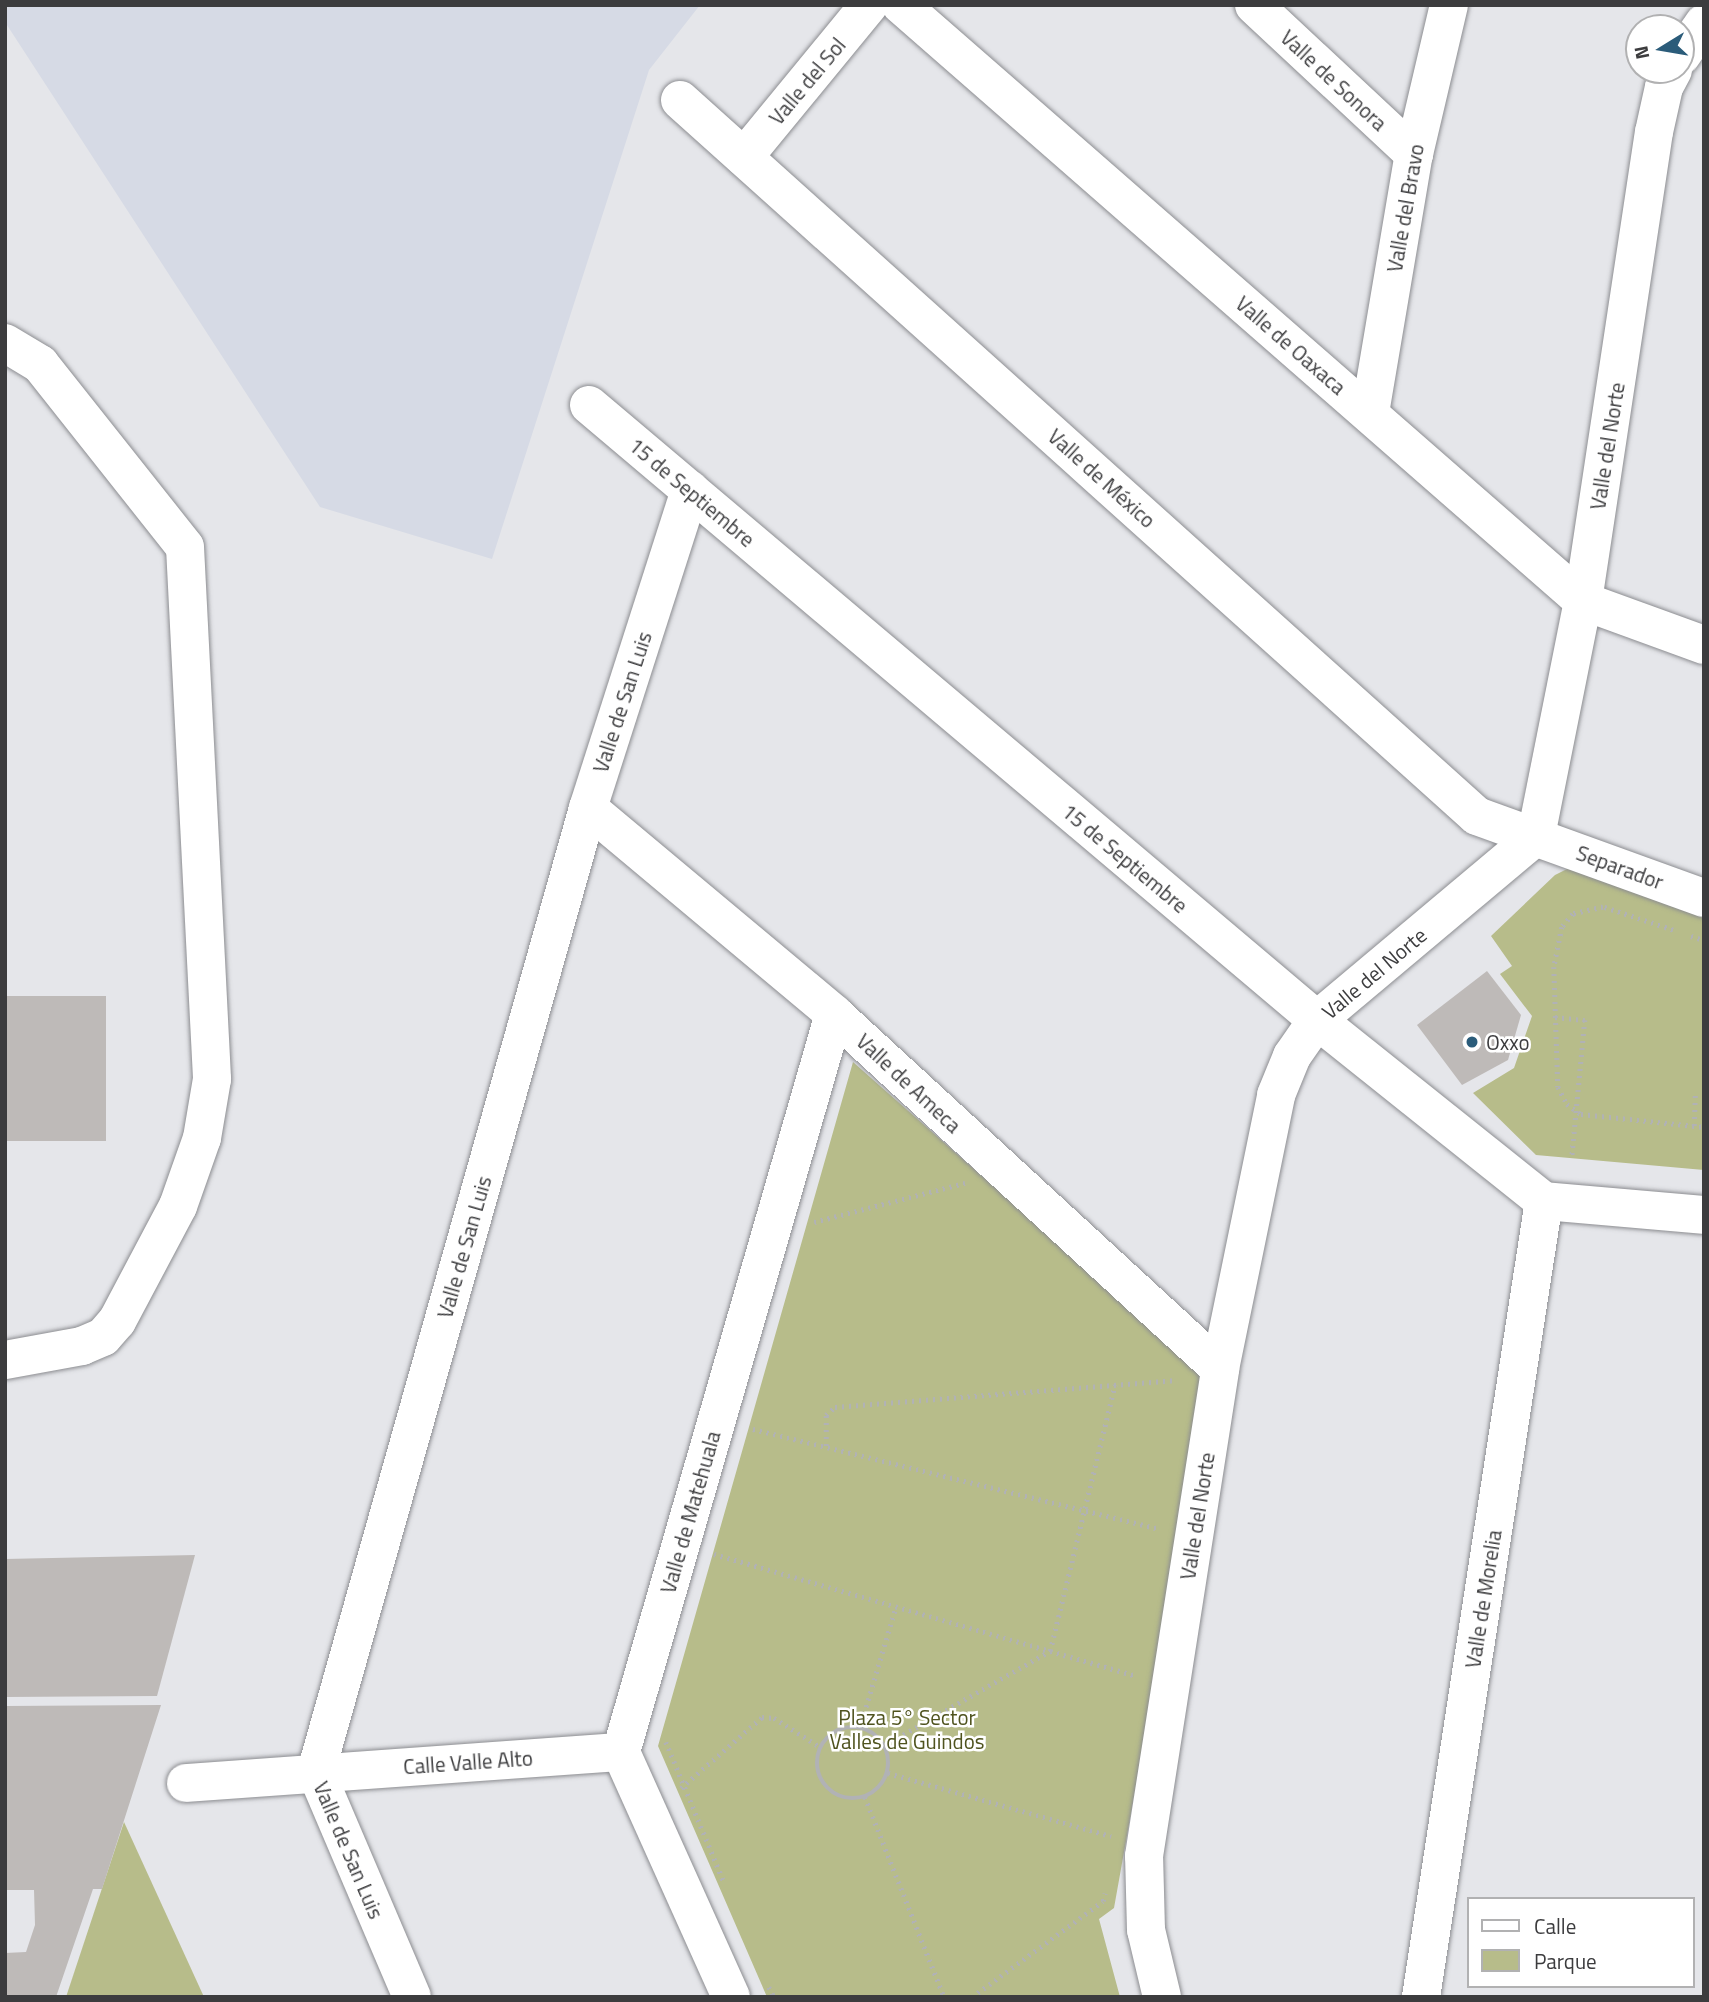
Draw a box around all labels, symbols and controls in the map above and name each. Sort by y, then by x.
north arrow [1625,14,1695,84]
street label: Valle de Sonora [1276,24,1392,136]
street label: Valle del Sol [763,32,851,130]
text: N [1625,43,1656,62]
street label: Valle del Bravo [1381,142,1429,274]
street label: Valle de Oaxaca [1231,290,1351,400]
street label: Valle del Norte [1584,380,1630,512]
street label: Valle de México [1043,423,1161,533]
street label: 15 de Septiembre [624,432,760,552]
street label: Valle de San Luis [587,628,657,776]
street label: 15 de Septiembre [1057,798,1193,918]
street label: Separador [1573,840,1667,894]
street label: Valle del Norte [1317,922,1431,1024]
street label: Valle de Ameca [851,1028,967,1138]
place label: Oxxo [1486,1029,1530,1055]
marker: Oxxo [1464,1034,1480,1050]
street label: Valle de San Luis [432,1173,496,1321]
street label: Valle de Matehuala [655,1428,725,1596]
street label: Valle del Norte [1174,1450,1220,1582]
street label: Valle de Morelia [1460,1528,1506,1670]
park label: Plaza 5° Sector Valles de Guindos [829,1704,985,1754]
street label: Calle Valle Alto [402,1745,534,1779]
street label: Valle de San Luis [309,1778,389,1922]
legend [1468,1897,1695,1988]
text: Calle [1534,1910,1576,1942]
text: Parque [1534,1945,1597,1977]

